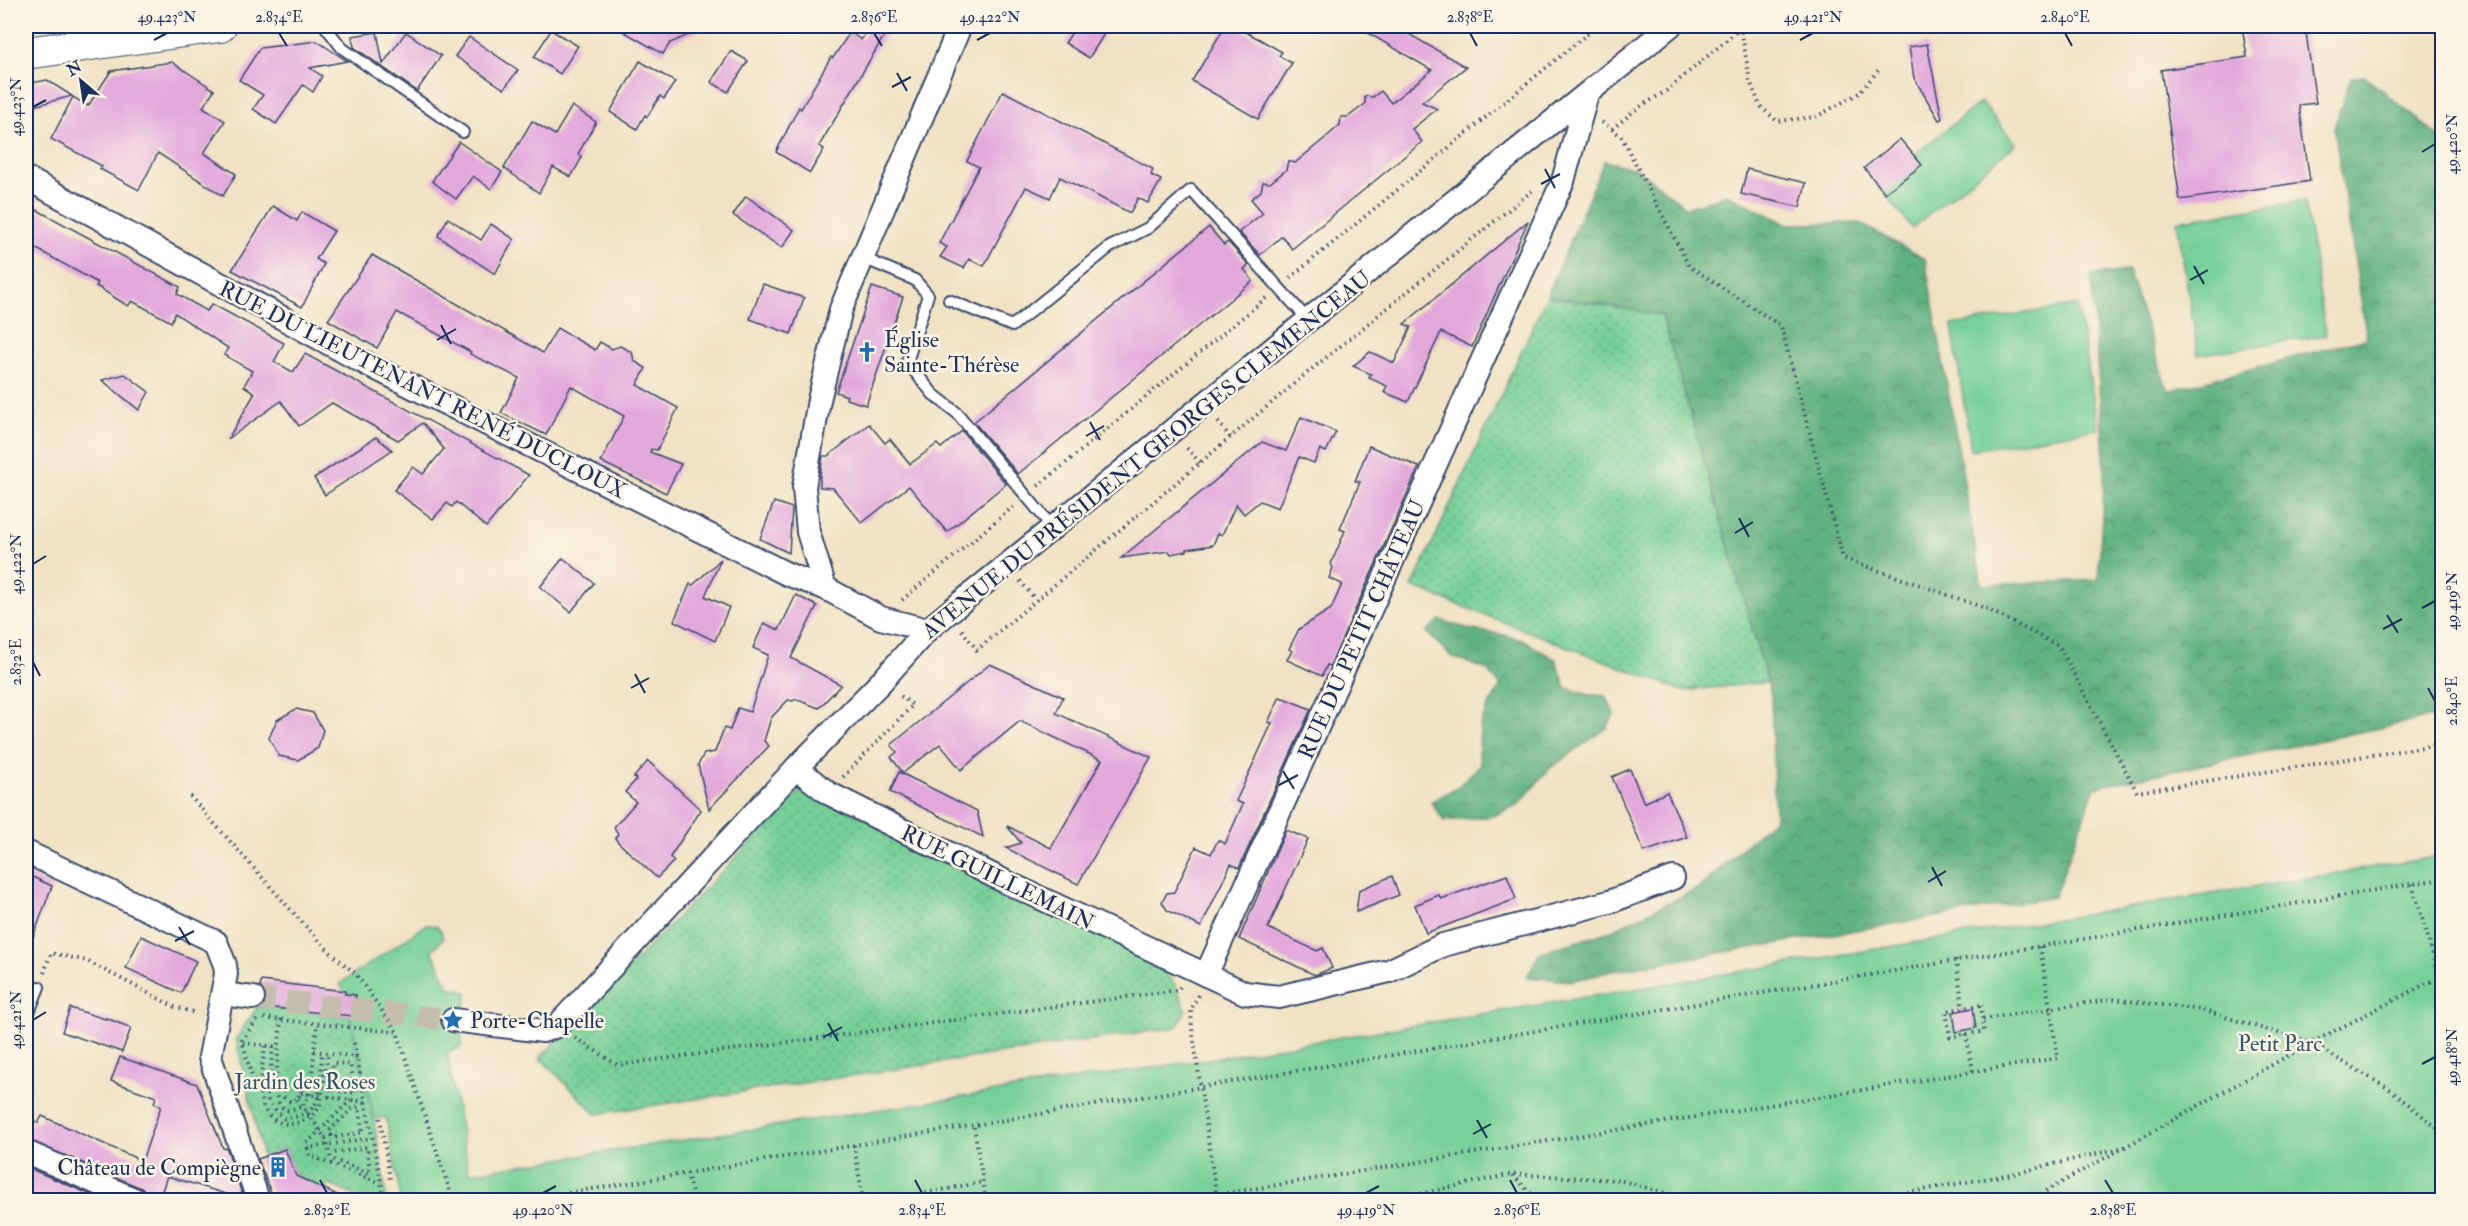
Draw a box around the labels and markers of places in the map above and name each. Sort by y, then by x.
place label: Église Sainte-Thérèse [884,325,1019,379]
church icon: Église Sainte-Thérèse [855,340,879,364]
place label: Porte-Chapelle [470,1007,604,1036]
place icon: Porte-Chapelle [441,1008,465,1032]
place label: Château de Compiègne [57,1154,261,1183]
building icon: Château de Compiègne [266,1155,290,1179]

